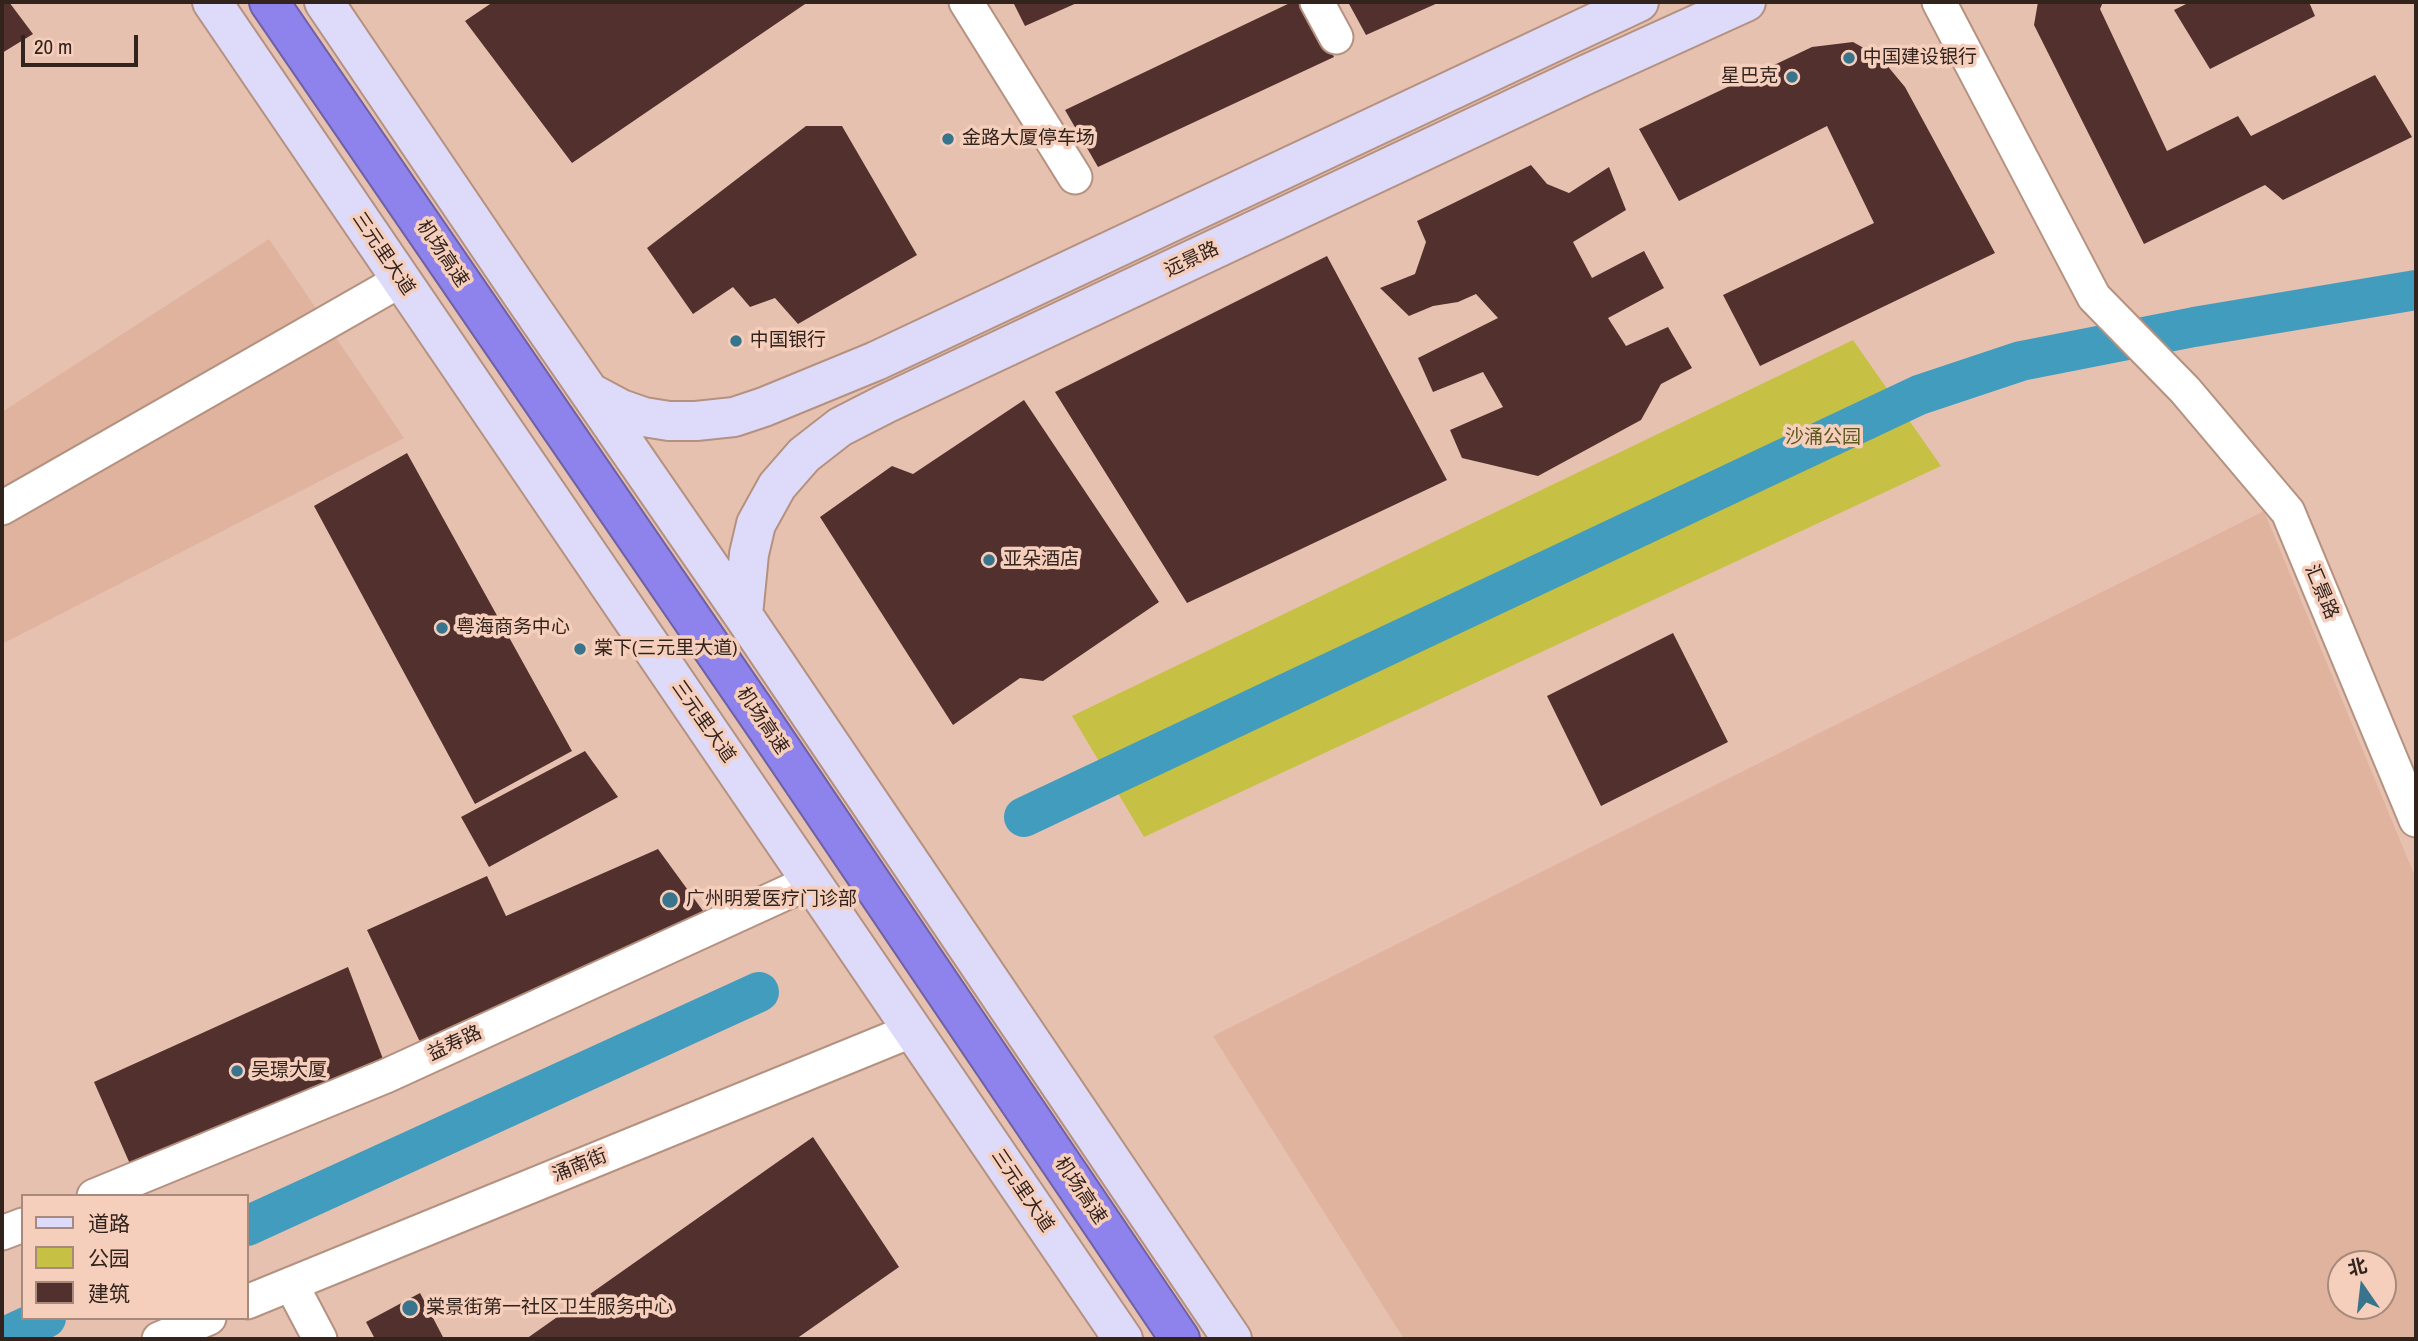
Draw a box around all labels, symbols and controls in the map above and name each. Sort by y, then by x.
scale bar [24,21,142,65]
text: 20 m [34,32,72,61]
place label: 中国建设银行 [1863,47,1977,69]
marker: 中国建设银行 [1841,50,1857,66]
place label: 星巴克 [1721,66,1778,88]
marker: 星巴克 [1784,69,1800,85]
place label: 金路大厦停车场 [962,128,1095,150]
marker: 金路大厦停车场 [940,131,956,147]
street label: 三元里大道 [347,208,419,300]
street label: 机场高速 [411,216,473,292]
street label: 远景路 [1161,238,1223,282]
place label: 中国银行 [750,330,826,352]
marker: 中国银行 [728,333,744,349]
park label: 沙涌公园 [1785,427,1861,449]
place label: 亚朵酒店 [1003,549,1079,571]
marker: 亚朵酒店 [981,552,997,568]
street label: 汇景路 [2299,561,2343,623]
place label: 粤海商务中心 [456,617,570,639]
marker: 粤海商务中心 [434,620,450,636]
place label: 棠下(三元里大道) [594,638,737,660]
marker: 棠下(三元里大道) [572,641,588,657]
street label: 三元里大道 [666,677,740,767]
street label: 机场高速 [731,683,793,759]
place label: 广州明爱医疗门诊部 [686,889,857,911]
marker: 广州明爱医疗门诊部 [660,890,680,910]
street label: 益寿路 [424,1022,486,1066]
place label: 吴璟大厦 [251,1060,327,1082]
marker: 吴璟大厦 [229,1063,245,1079]
street label: 涌南街 [549,1145,611,1187]
street label: 三元里大道 [986,1145,1058,1237]
street label: 机场高速 [1049,1153,1111,1229]
legend [21,1194,248,1320]
text: 道路 [88,1209,130,1238]
text: 公园 [88,1244,130,1273]
north arrow [2327,1250,2397,1320]
text: 北 [2345,1252,2370,1281]
text: 建筑 [88,1279,130,1308]
place label: 棠景街第一社区卫生服务中心 [426,1297,673,1319]
marker: 棠景街第一社区卫生服务中心 [400,1298,420,1318]

